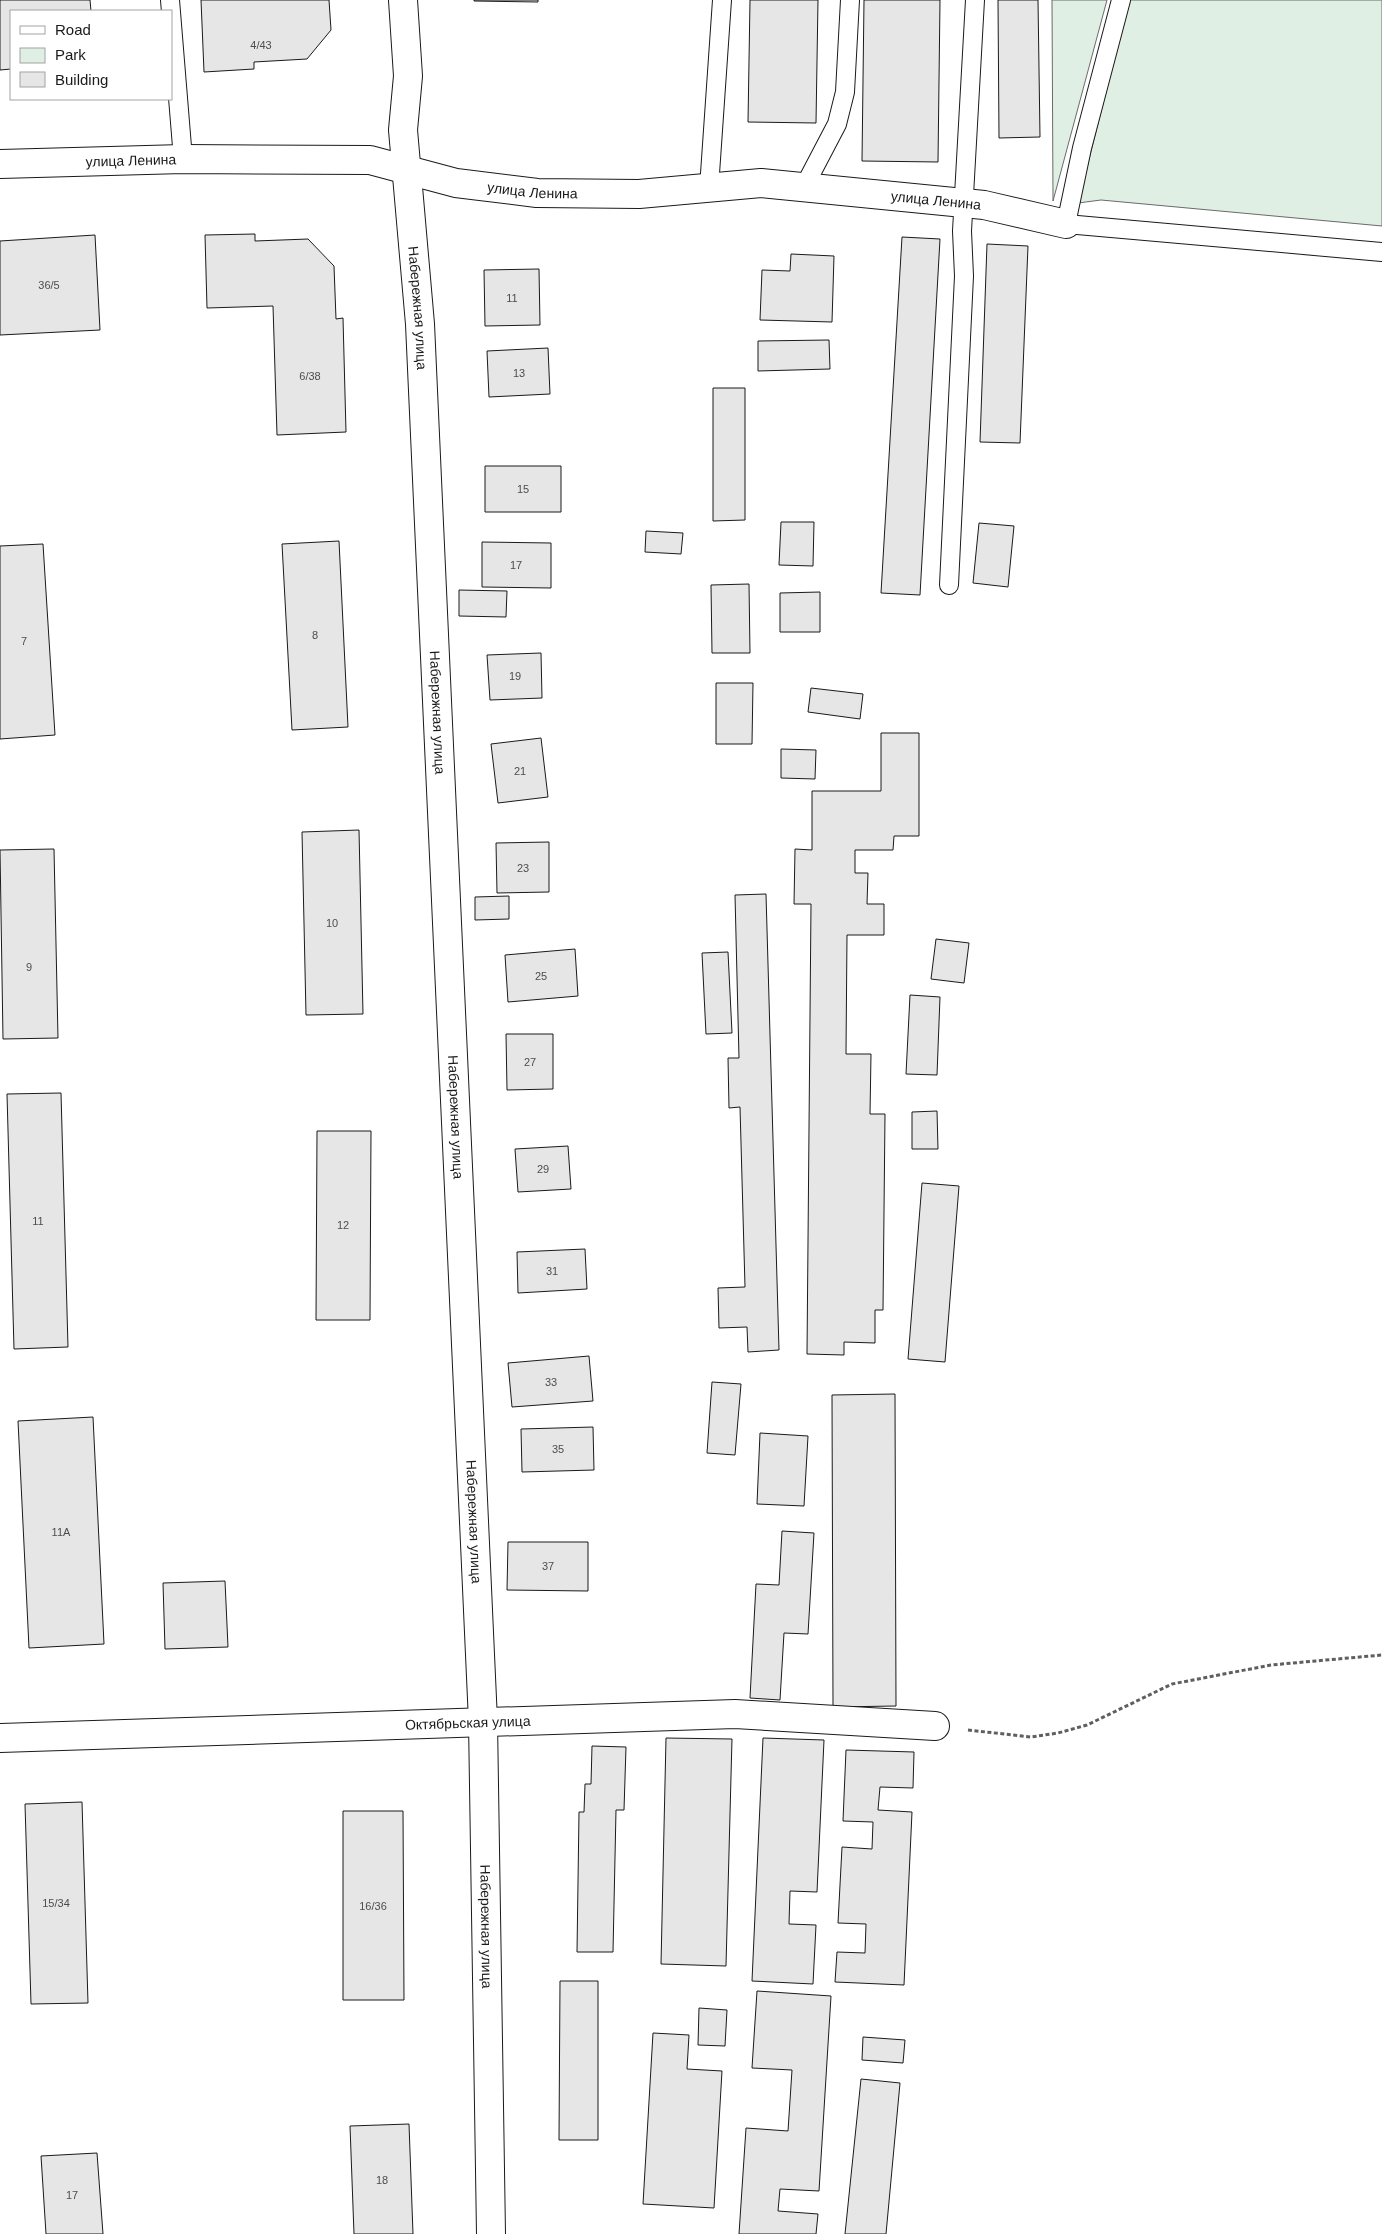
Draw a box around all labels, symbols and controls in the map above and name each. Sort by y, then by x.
legend [10,10,172,100]
text: Road [55,21,91,38]
house number: 4/43 [250,39,272,51]
text: Park [55,46,86,63]
text: Building [55,71,108,88]
street label: улица Ленина [85,151,177,170]
street label: улица Ленина [486,179,578,201]
street label: улица Ленина [890,188,982,213]
street label: Набережная улица [405,245,430,370]
house number: 36/5 [38,279,60,291]
house number: 11 [506,292,518,304]
house number: 13 [513,367,525,379]
house number: 6/38 [299,370,321,382]
house number: 15 [517,483,529,495]
house number: 17 [510,559,522,571]
house number: 8 [312,629,318,641]
house number: 7 [21,635,27,647]
street label: Набережная улица [427,650,448,775]
house number: 19 [509,670,521,682]
house number: 21 [514,765,526,777]
house number: 23 [517,862,529,874]
house number: 10 [326,917,338,929]
house number: 9 [26,961,32,973]
house number: 25 [535,970,547,982]
street label: Набережная улица [445,1055,467,1180]
house number: 27 [524,1056,536,1068]
house number: 29 [537,1163,549,1175]
house number: 11 [32,1215,44,1227]
house number: 12 [337,1219,349,1231]
house number: 31 [546,1265,558,1277]
house number: 33 [545,1376,557,1388]
house number: 35 [552,1443,564,1455]
street label: Набережная улица [463,1459,485,1584]
house number: 11А [52,1526,71,1538]
house number: 37 [542,1560,554,1572]
street label: Октябрьская улица [405,1713,531,1733]
street label: Набережная улица [477,1864,495,1989]
house number: 15/34 [42,1897,70,1909]
house number: 16/36 [359,1900,387,1912]
house number: 18 [376,2174,388,2186]
house number: 17 [66,2189,78,2201]

